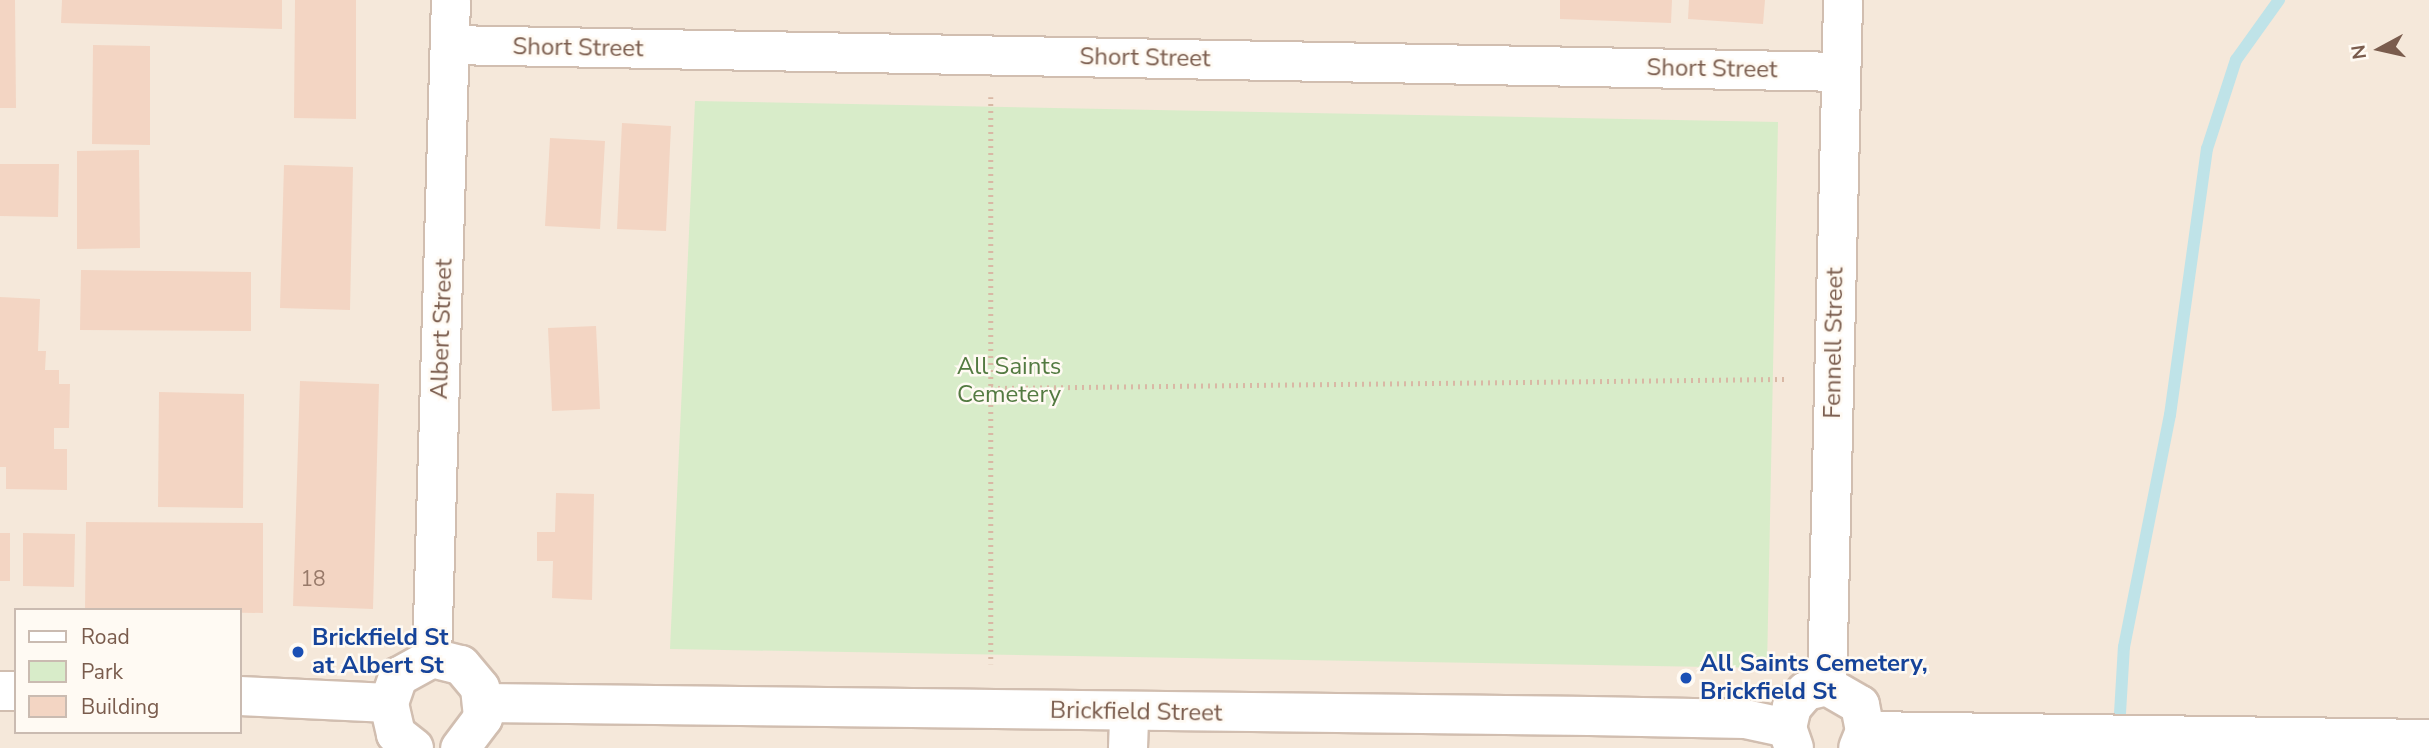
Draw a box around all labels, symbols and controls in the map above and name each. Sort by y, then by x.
north arrow [2345,14,2415,84]
street label: Short Street [512,32,644,64]
street label: Short Street [1079,42,1211,74]
text: N [2345,43,2373,61]
street label: Short Street [1646,53,1778,85]
street label: Albert Street [425,258,459,400]
street label: Fennell Street [1818,267,1850,419]
park label: All Saints Cemetery [957,353,1061,409]
house number: 18 [300,566,326,592]
legend [14,608,242,734]
text: Road [81,623,130,651]
place label: Brickfield St at Albert St [312,624,449,680]
marker: Brickfield St at Albert St [290,644,306,660]
place label: All Saints Cemetery, Brickfield St [1700,650,1928,706]
text: Park [81,658,123,686]
marker: All Saints Cemetery, Brickfield St [1678,670,1694,686]
text: Building [81,693,159,721]
street label: Brickfield Street [1050,696,1222,728]

